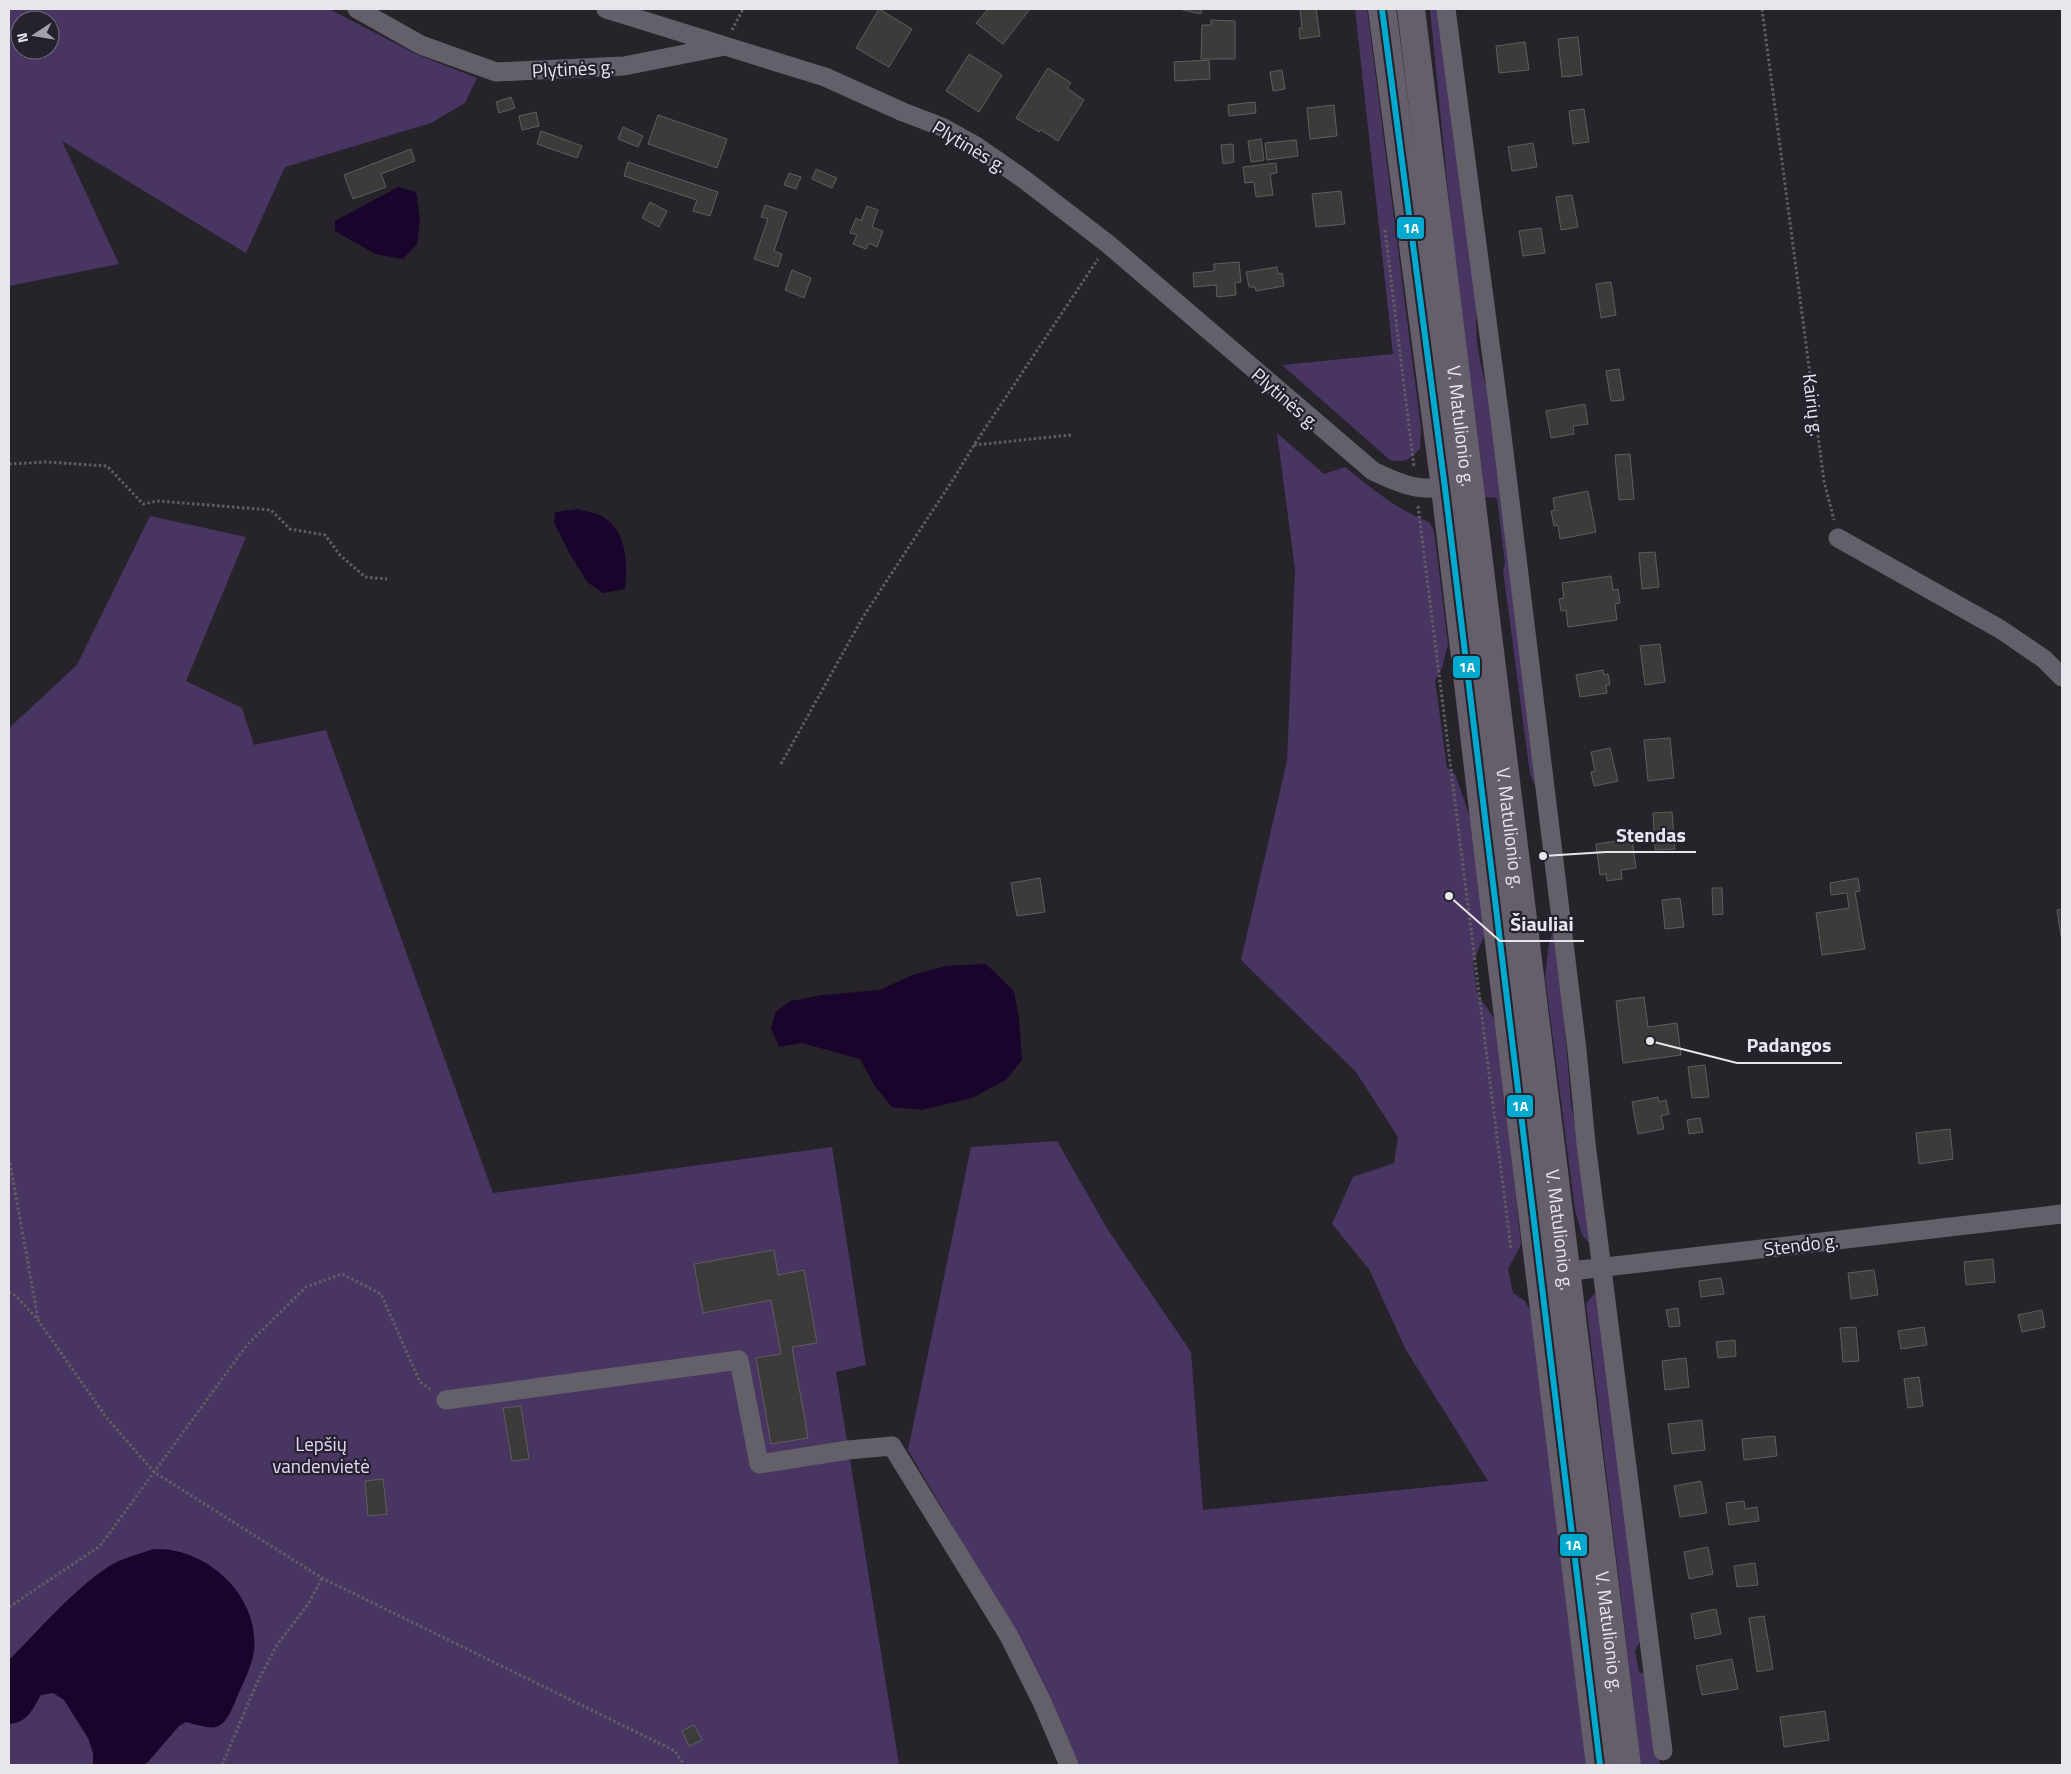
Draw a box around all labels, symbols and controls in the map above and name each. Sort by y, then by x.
north arrow [10,10,60,60]
text: N [11,31,33,45]
street label: Plytinės g. [531,51,615,85]
street label: Plytinės g. [927,112,1013,180]
line badge: 1A [1396,216,1425,240]
text: 1A [1403,217,1420,238]
street label: Plytinės g. [1245,360,1327,436]
street label: V. Matulionio g. [1440,364,1484,488]
street label: Kairių g. [1796,372,1832,438]
line badge: 1A [1452,655,1481,679]
text: 1A [1459,656,1476,677]
street label: V. Matulionio g. [1490,766,1534,890]
callout: Stendas [1606,817,1696,852]
text: Stendas [1616,819,1686,850]
callout: Šiauliai [1500,906,1584,941]
text: Šiauliai [1510,908,1574,939]
callout: Padangos [1737,1028,1842,1063]
text: Padangos [1747,1029,1831,1060]
line badge: 1A [1506,1094,1534,1118]
text: 1A [1512,1095,1529,1116]
street label: V. Matulionio g. [1539,1168,1583,1292]
street label: Stendo g. [1762,1225,1840,1263]
park label: Lepšių vandenvietė [272,1429,370,1480]
line badge: 1A [1559,1533,1588,1557]
text: 1A [1565,1534,1582,1555]
street label: V. Matulionio g. [1589,1570,1632,1694]

